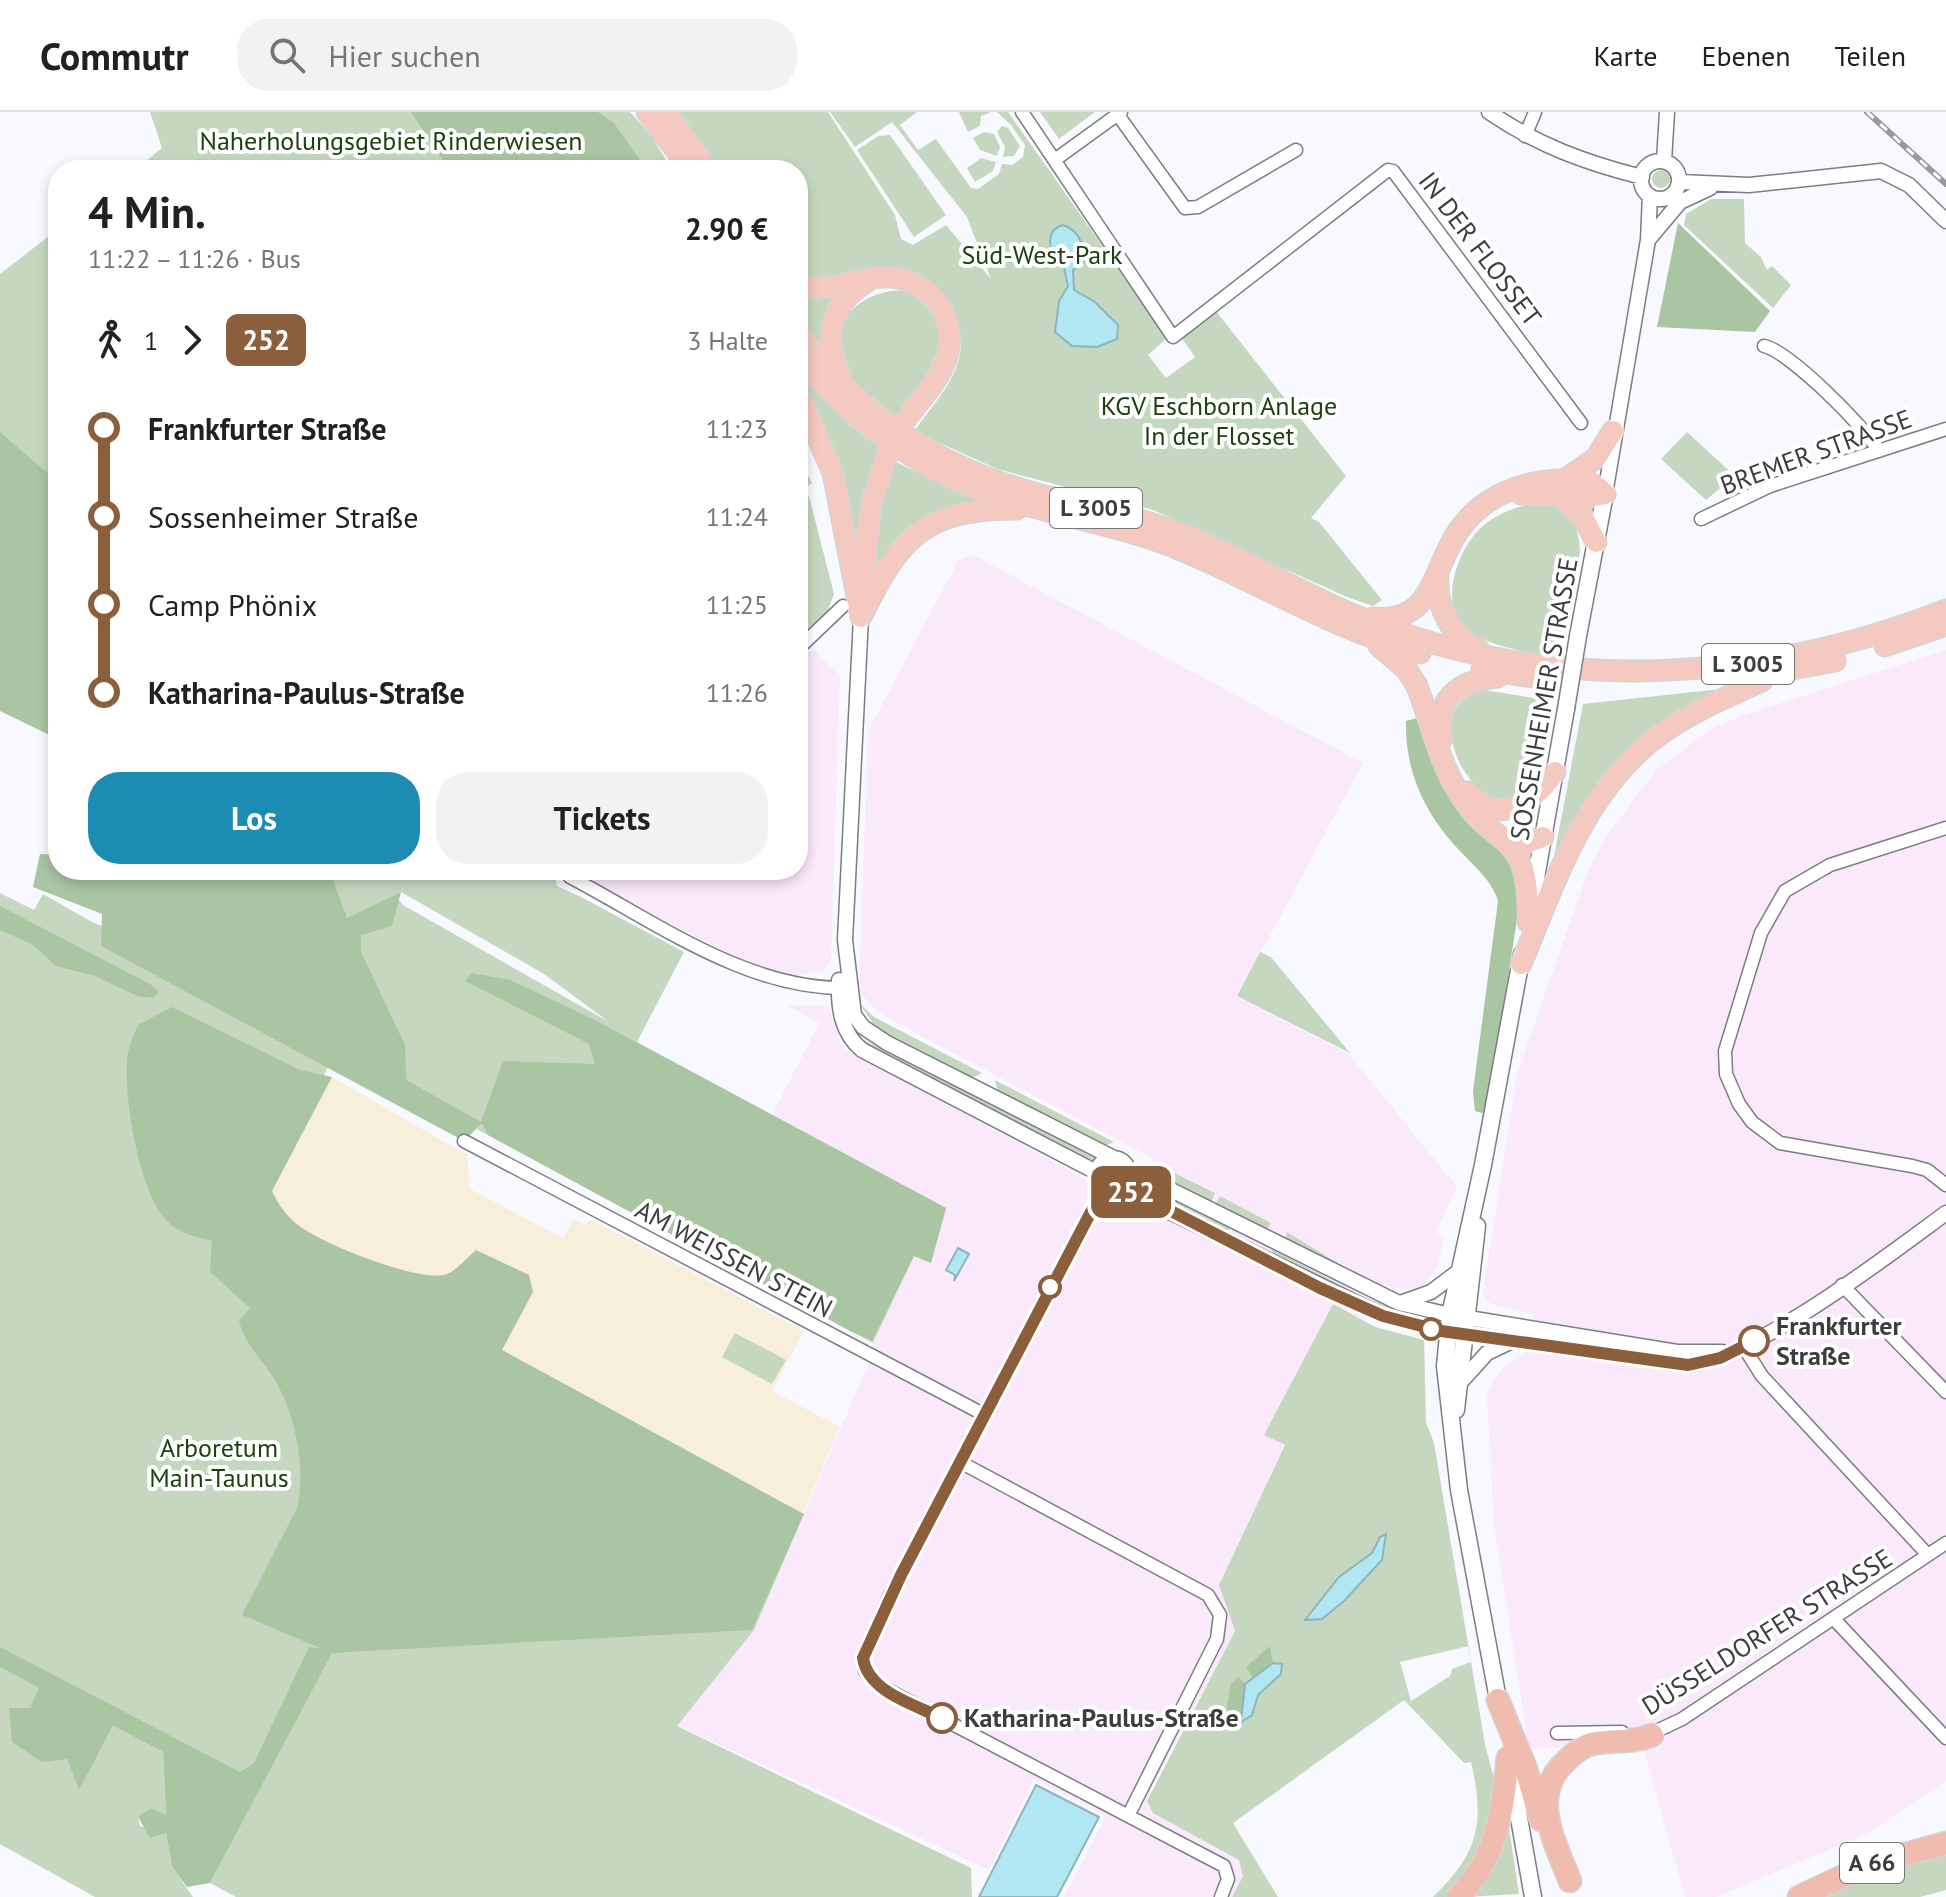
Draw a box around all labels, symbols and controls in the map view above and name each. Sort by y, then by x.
search box [237,19,797,91]
text: Commutr [40,31,189,80]
icon: search [265,33,309,77]
text: Hier suchen [329,36,481,75]
text: Karte [1593,37,1657,74]
text: Ebenen [1701,37,1791,74]
text: Teilen [1835,37,1906,74]
park label: Naherholungsgebiet Rinderwiesen [199,124,583,157]
street label: IN DER FLOSSET [1412,165,1549,332]
text: 4 Min. [88,183,206,240]
text: 2.90 € [685,209,768,248]
park label: Süd-West-Park [962,238,1123,271]
text: 11:22 – 11:26 · Bus [88,242,301,275]
icon: walk [88,318,132,362]
icon: forward [170,318,214,362]
text: 252 [242,321,290,358]
text: 1 [144,324,158,357]
text: 3 Halte [687,324,768,357]
park label: KGV Eschborn Anlage In der Flosset [1101,389,1337,452]
street label: BREMER STRASSE [1716,402,1916,501]
text: Frankfurter Straße [148,409,387,448]
text: 11:23 [706,412,768,445]
road number: L 3005 [1050,488,1142,528]
text: Sossenheimer Straße [148,497,419,536]
text: 11:24 [706,500,768,533]
street label: SOSSENHEIMER STRASSE [1502,555,1585,843]
text: Camp Phönix [148,585,317,624]
text: 11:25 [706,588,768,621]
road number: L 3005 [1702,644,1794,684]
text: Katharina-Paulus-Straße [148,673,465,712]
text: 11:26 [706,676,768,709]
button: Los [88,772,420,864]
button: Tickets [436,772,768,864]
line badge: 252 [1085,1166,1177,1218]
text: 252 [1107,1173,1155,1210]
street label: AM WEISSEN STEIN [630,1193,838,1324]
unlabelled marker [1039,1276,1061,1298]
place label: Frankfurter Straße [1776,1309,1903,1372]
unlabelled marker [1420,1318,1442,1340]
marker: Frankfurter Straße [1739,1326,1769,1356]
park label: Arboretum Main-Taunus [149,1431,289,1494]
street label: DÜSSELDORFER STRASSE [1636,1541,1898,1722]
place label: Katharina-Paulus-Straße [964,1701,1239,1734]
marker: Katharina-Paulus-Straße [927,1703,957,1733]
road number: A 66 [1840,1843,1904,1883]

